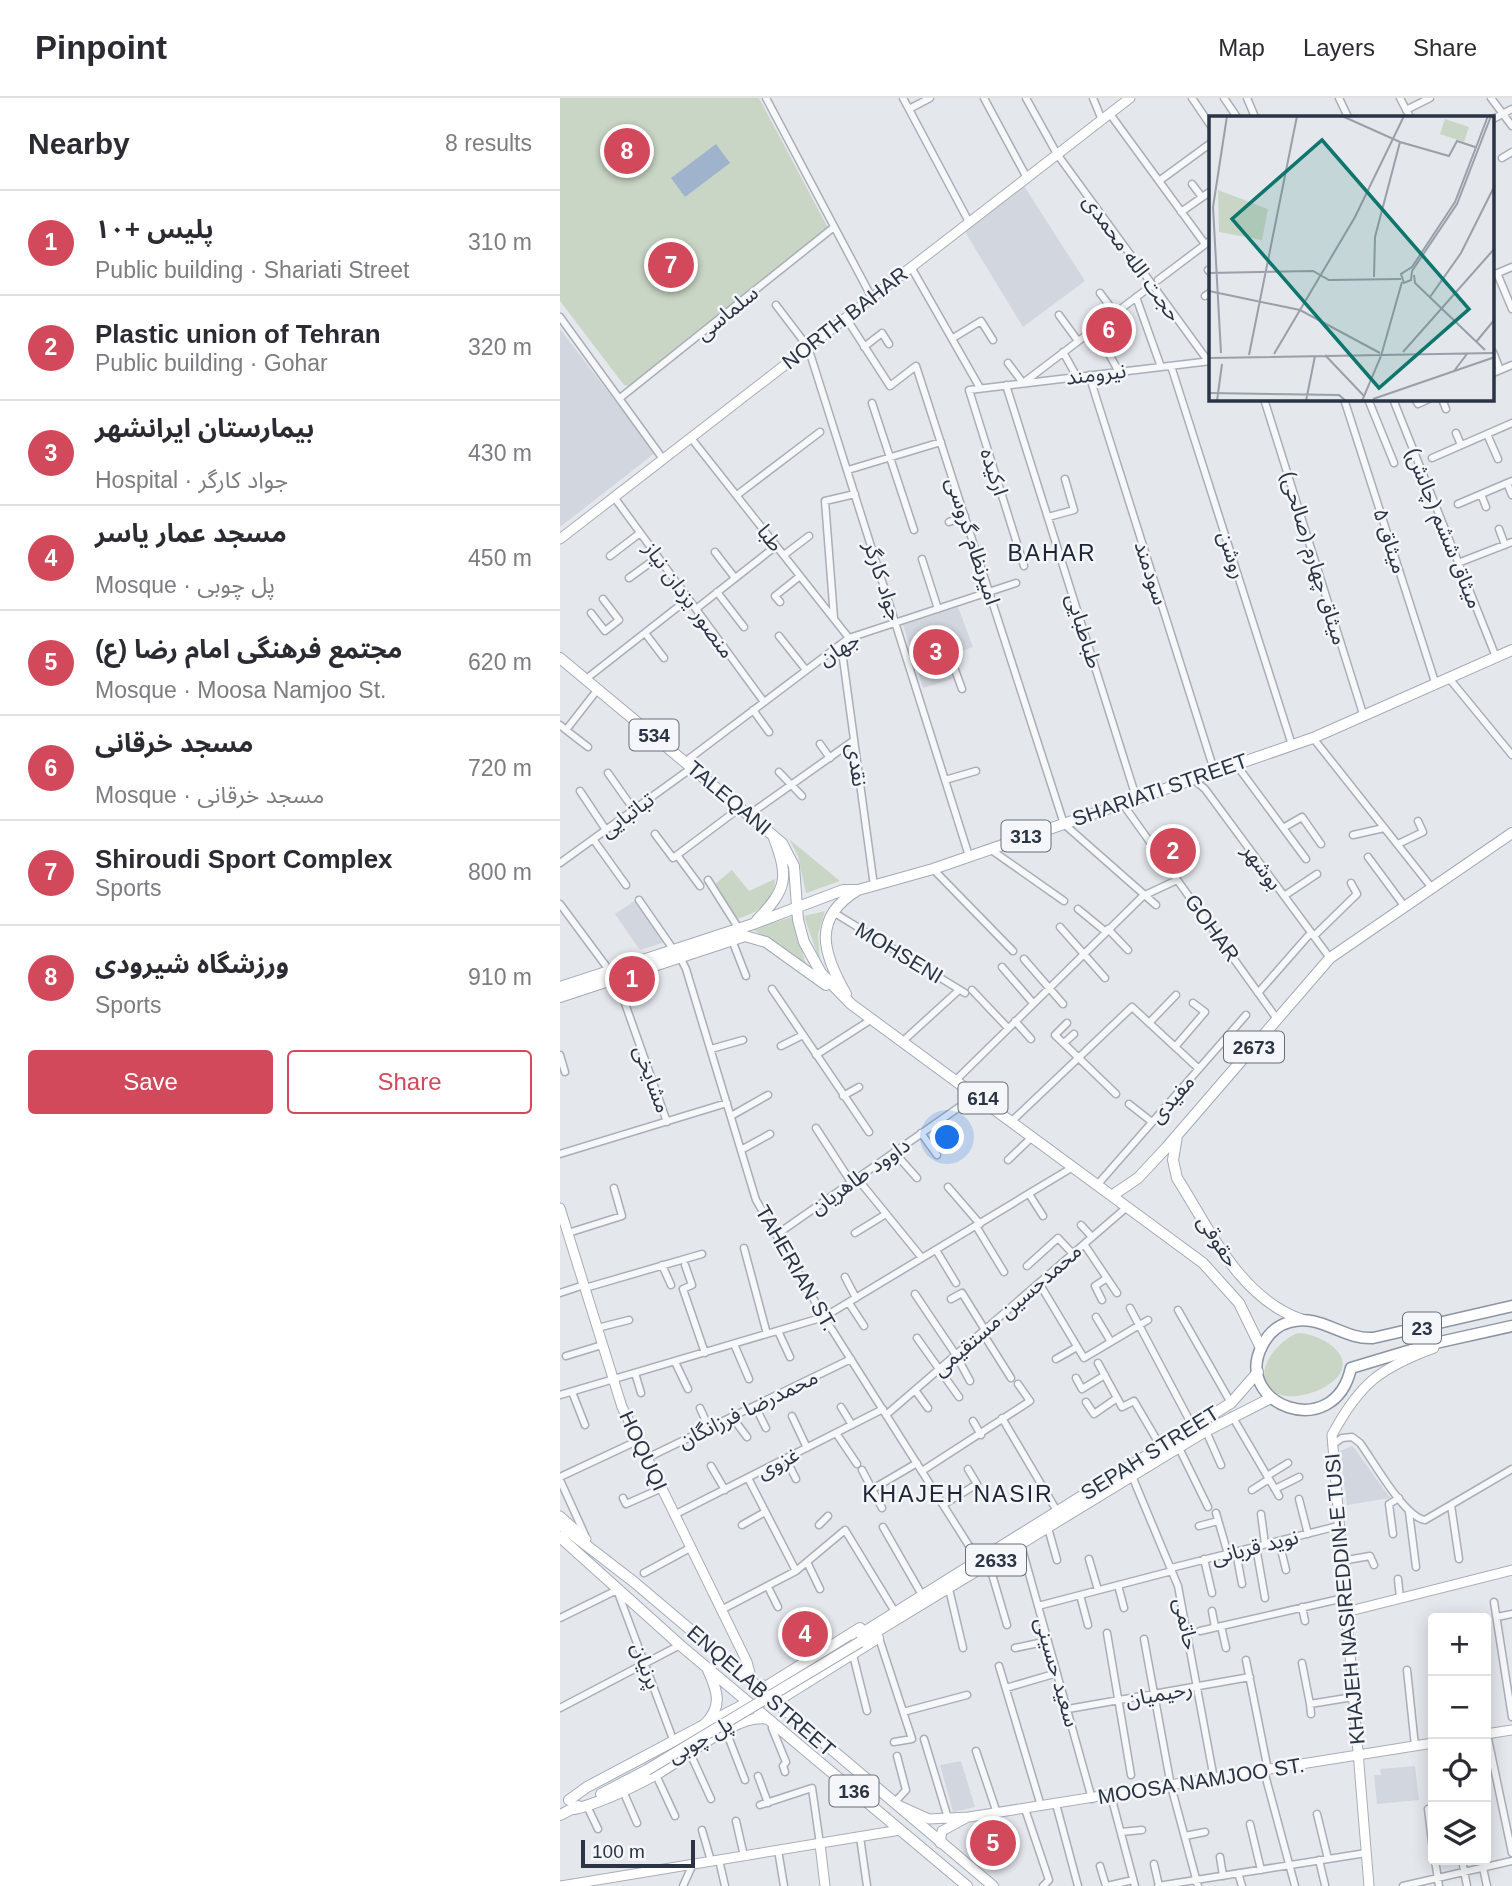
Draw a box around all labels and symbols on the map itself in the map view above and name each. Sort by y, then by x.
inset map [1209,116,1494,401]
pin: 8 [604,125,650,177]
street label: حجت الله محمدی [1078,190,1186,326]
pin: 7 [648,239,694,291]
street label: NORTH BAHAR [778,262,912,374]
street label: سلماسی [691,281,763,345]
pin: 6 [1086,304,1132,356]
street label: نیرومند [1064,358,1128,390]
street label: میثاق ششم (چالش) [1398,444,1487,613]
street label: ارکیده [975,445,1013,499]
street label: میثاق چهارم (صالحی) [1272,468,1352,649]
street label: امیرنظام گروسی [937,474,1005,609]
street label: میثاق ۵ [1369,505,1412,576]
street label: طبا [753,520,788,556]
street label: روشن [1213,528,1251,582]
street label: منصور یزدان نیاز [638,536,739,663]
street label: جواد کارگر [859,537,907,624]
street label: سودمند [1129,538,1173,608]
district label: BAHAR [1007,540,1097,566]
street label: طباطبایی [1061,591,1107,671]
pin: 3 [913,626,959,678]
street label: جهان [814,627,864,671]
road number: 534 [630,720,679,750]
street label: نقدی [842,742,872,788]
street label: SHARIATI STREET [1069,749,1251,830]
street label: TALEQANI [683,756,776,839]
street label: تباتبایی [595,787,659,843]
road number: 313 [1002,820,1050,852]
pin: 2 [1150,825,1196,877]
street label: بوشهر [1237,839,1287,895]
street label: GOHAR [1180,890,1244,966]
street label: MOHSENI [851,917,947,988]
pin: 1 [609,953,655,1005]
road number: 2673 [1224,1032,1284,1063]
street label: مشایخی [629,1042,675,1116]
street label: مفیدی [1144,1070,1200,1128]
road number: 614 [958,1082,1008,1114]
your location [930,1120,964,1154]
street label: داوود طاهریان [805,1133,915,1219]
street label: TAHERIAN ST. [751,1201,842,1334]
street label: حقوقی [1192,1210,1244,1272]
street label: محمدحسین مستقیمی [928,1239,1086,1381]
road number: 23 [1403,1312,1441,1344]
street label: محمدرضا فرزانگان [674,1365,822,1453]
street label: SEPAH STREET [1077,1401,1223,1504]
street label: HOQUQI [615,1407,672,1494]
street label: غزوی [753,1442,803,1484]
street label: KHAJEH NASIREDDIN-E TUSI [1320,1452,1369,1746]
district label: KHAJEH NASIR [862,1481,1054,1507]
street label: نوید قربانی [1209,1525,1301,1569]
road number: 2633 [966,1544,1026,1576]
street label: حاتمی [1169,1596,1203,1652]
pin: 4 [782,1608,828,1660]
street label: سعید حسینی [1030,1614,1084,1730]
street label: ENQELAB STREET [683,1620,840,1761]
street label: پرنیان [625,1639,665,1693]
street label: رحیمیان [1124,1676,1194,1712]
street label: پل چوبی [663,1712,737,1769]
street label: MOOSA NAMJOO ST. [1096,1753,1306,1808]
road number: 136 [830,1776,878,1806]
pin: 5 [970,1817,1016,1869]
scale bar [581,1837,695,1869]

